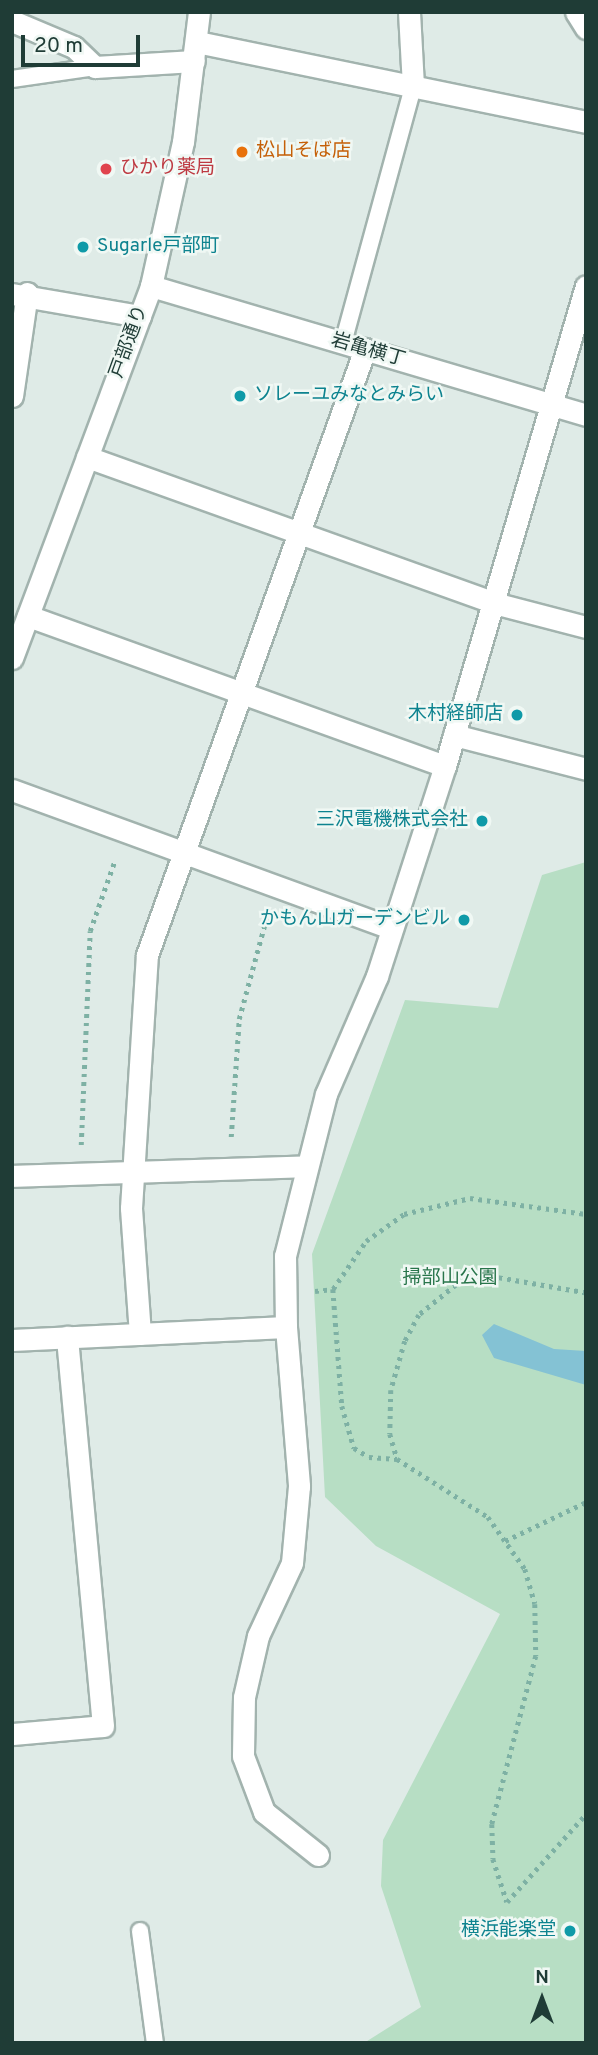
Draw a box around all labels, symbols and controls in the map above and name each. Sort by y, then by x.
scale bar [24,21,144,65]
text: 20 m [34,33,83,60]
place label: 松山そば店 [256,141,351,163]
marker: 松山そば店 [234,144,250,160]
place label: ひかり薬局 [120,158,215,180]
marker: ひかり薬局 [98,161,114,177]
place label: Sugarle戸部町 [97,236,220,258]
marker: Sugarle戸部町 [75,239,91,255]
street label: 戸部通り [106,302,154,382]
street label: 岩亀横丁 [328,330,408,372]
place label: ソレーユみなとみらい [254,385,444,407]
marker: ソレーユみなとみらい [232,388,248,404]
place label: 木村経師店 [408,704,503,726]
marker: 木村経師店 [509,707,525,723]
place label: 三沢電機株式会社 [316,810,468,832]
marker: 三沢電機株式会社 [474,813,490,829]
place label: かもん山ガーデンビル [260,909,450,931]
marker: かもん山ガーデンビル [456,912,472,928]
park label: 掃部山公園 [403,1268,497,1290]
place label: 横浜能楽堂 [461,1920,556,1942]
marker: 横浜能楽堂 [562,1923,578,1939]
north arrow [507,1964,577,2034]
text: N [535,1966,549,1990]

